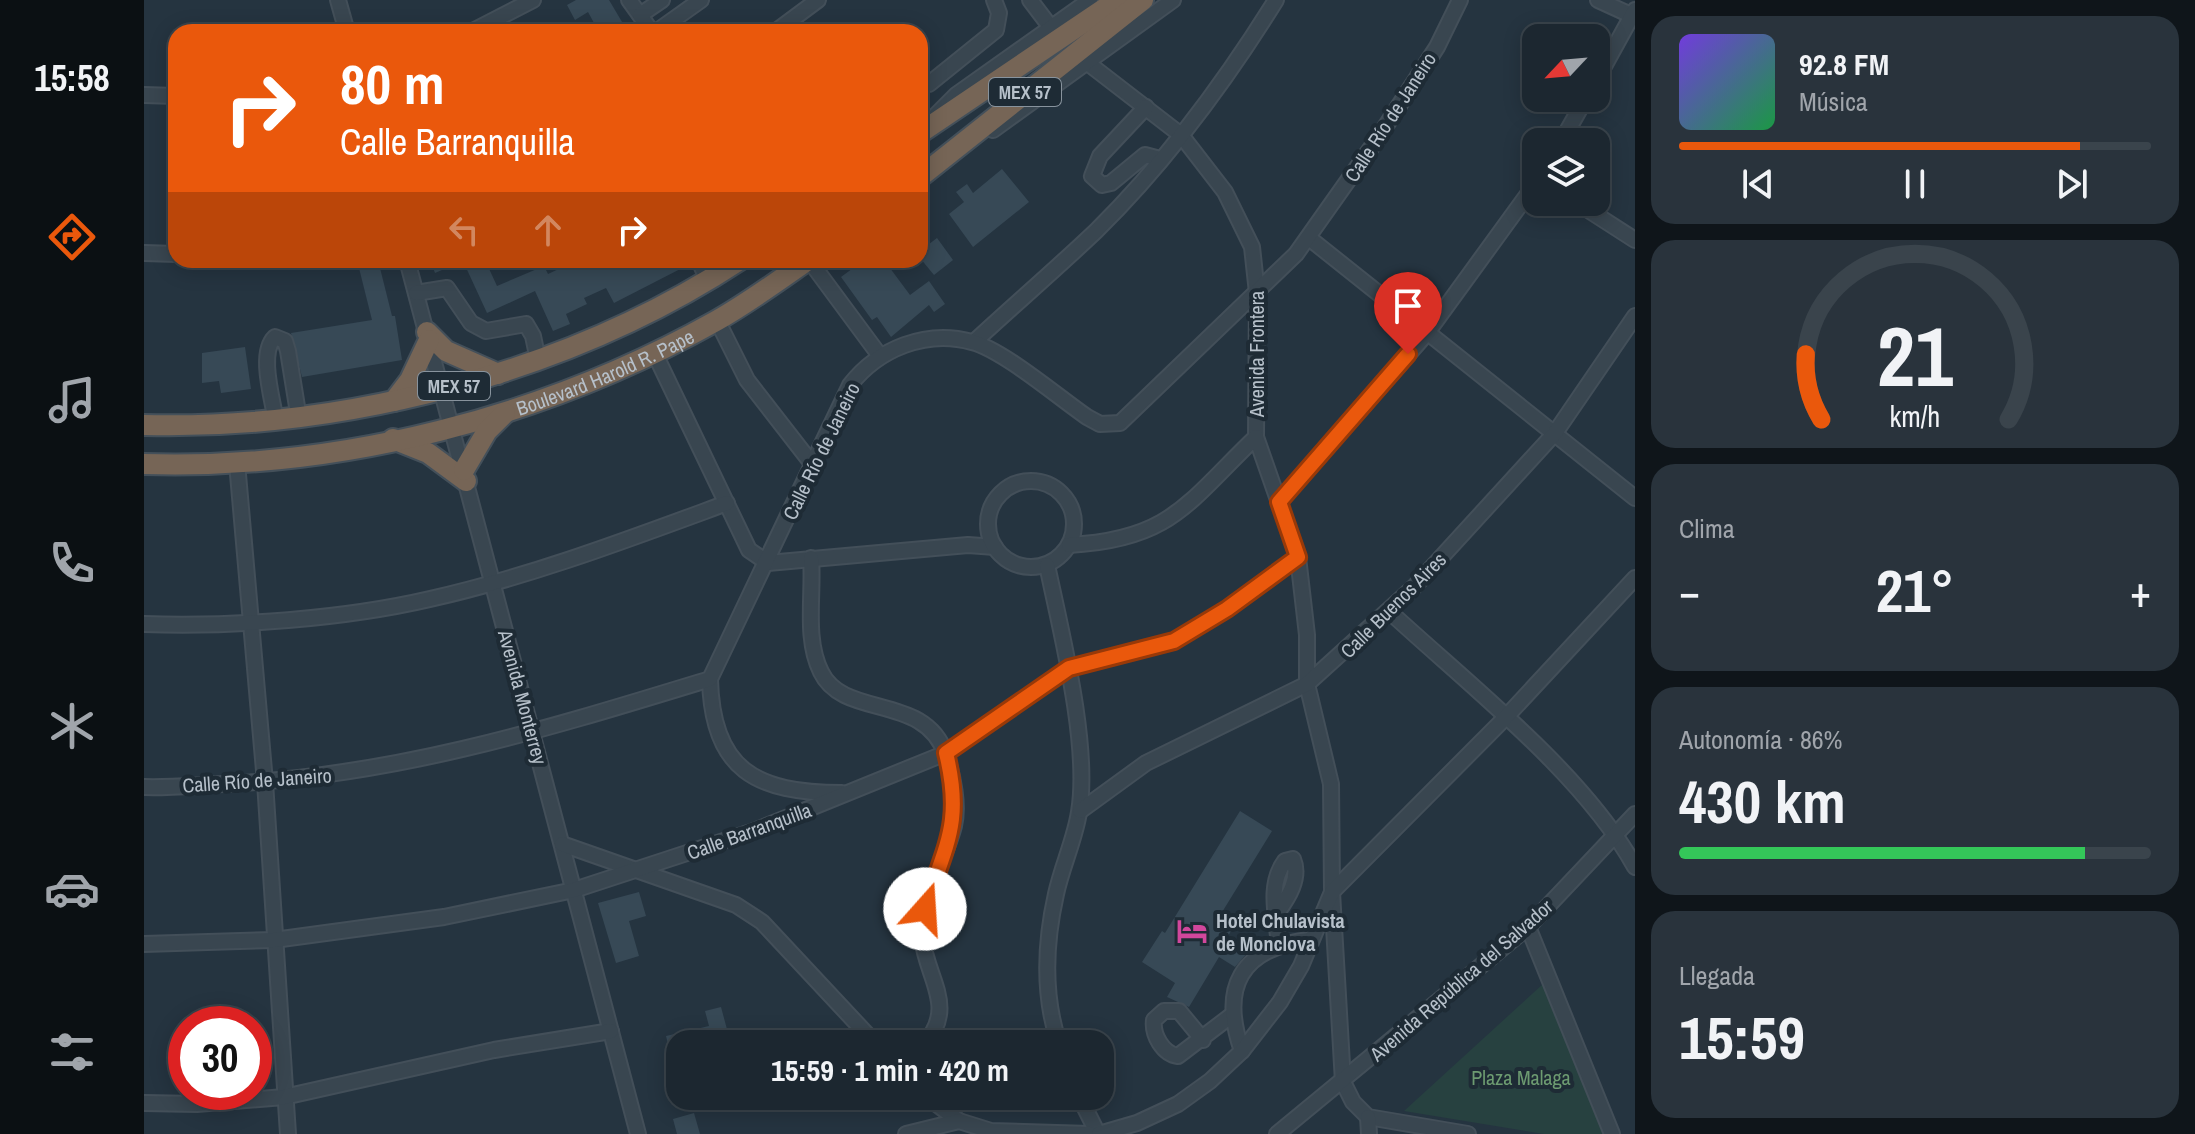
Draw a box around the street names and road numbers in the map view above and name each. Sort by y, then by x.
street label: Calle Río de Janeiro [1338,47,1442,187]
road number: MEX 57 [989,78,1061,106]
street label: Avenida Frontera [1243,291,1270,418]
street label: Boulevard Harold R. Pape [512,322,698,421]
road number: MEX 57 [418,372,490,400]
street label: Calle Río de Janeiro [776,378,866,524]
street label: Calle Buenos Aires [1334,546,1452,664]
street label: Avenida Monterrey [492,626,554,768]
street label: Calle Río de Janeiro [181,761,333,799]
street label: Calle Barranquilla [683,796,815,866]
street label: Avenida República del Salvador [1363,893,1559,1068]

